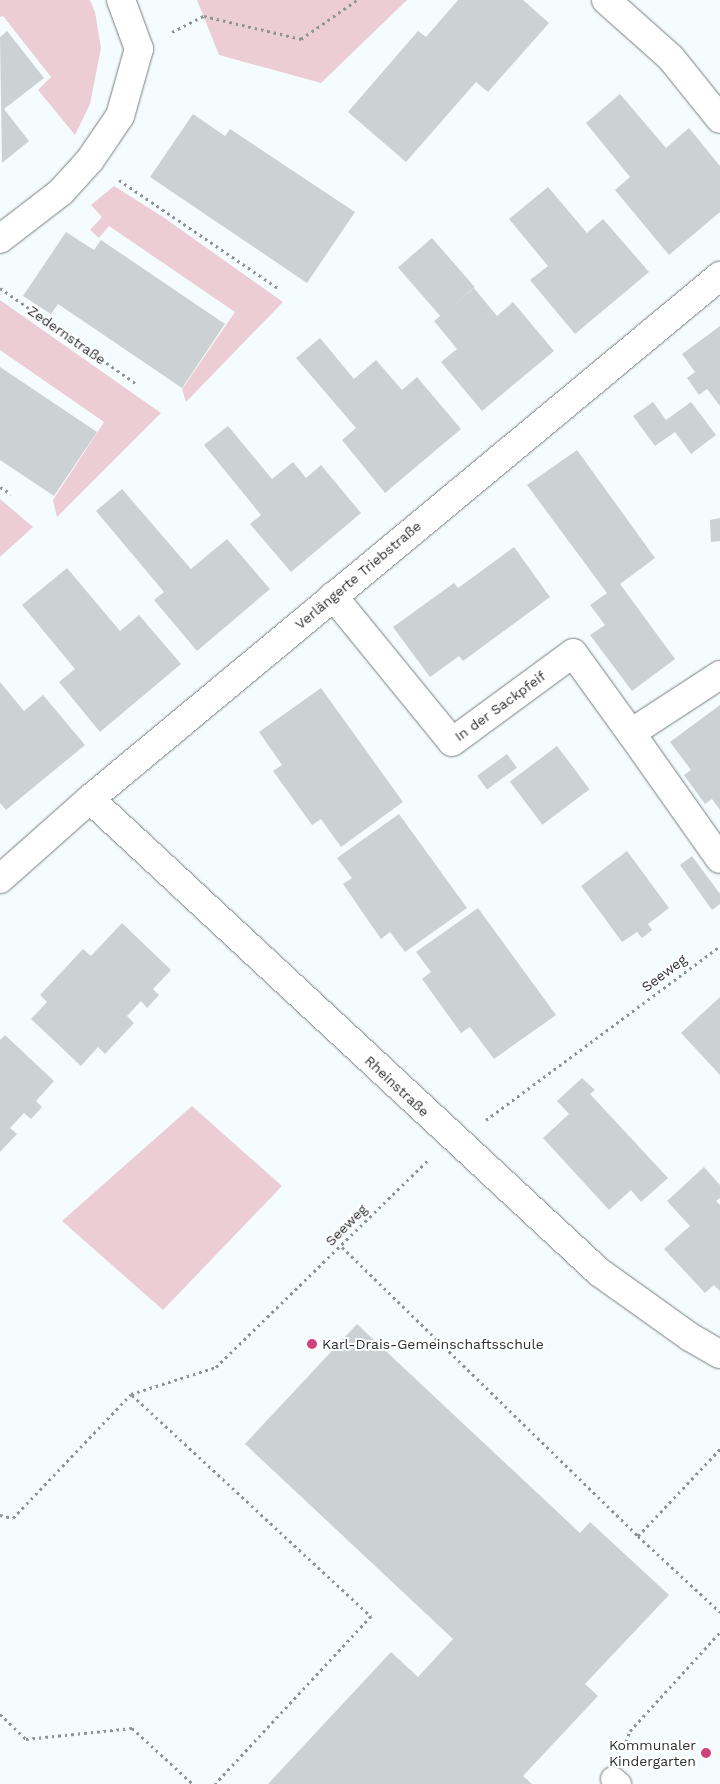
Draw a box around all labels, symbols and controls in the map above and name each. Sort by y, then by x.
street label: Zedernstraße [25,302,109,368]
street label: Verlängerte Triebstraße [291,517,425,633]
street label: In der Sackpfeif [451,667,549,745]
street label: Seeweg [638,951,690,995]
street label: Rheinstraße [361,1052,433,1120]
street label: Seeweg [322,1201,370,1249]
place label: Karl-Drais-Gemeinschaftsschule [322,1336,544,1352]
marker: Karl-Drais-Gemeinschaftsschule [306,1338,318,1350]
place label: Kommunaler Kindergarten [609,1737,696,1770]
marker: Kommunaler Kindergarten [700,1747,712,1759]

